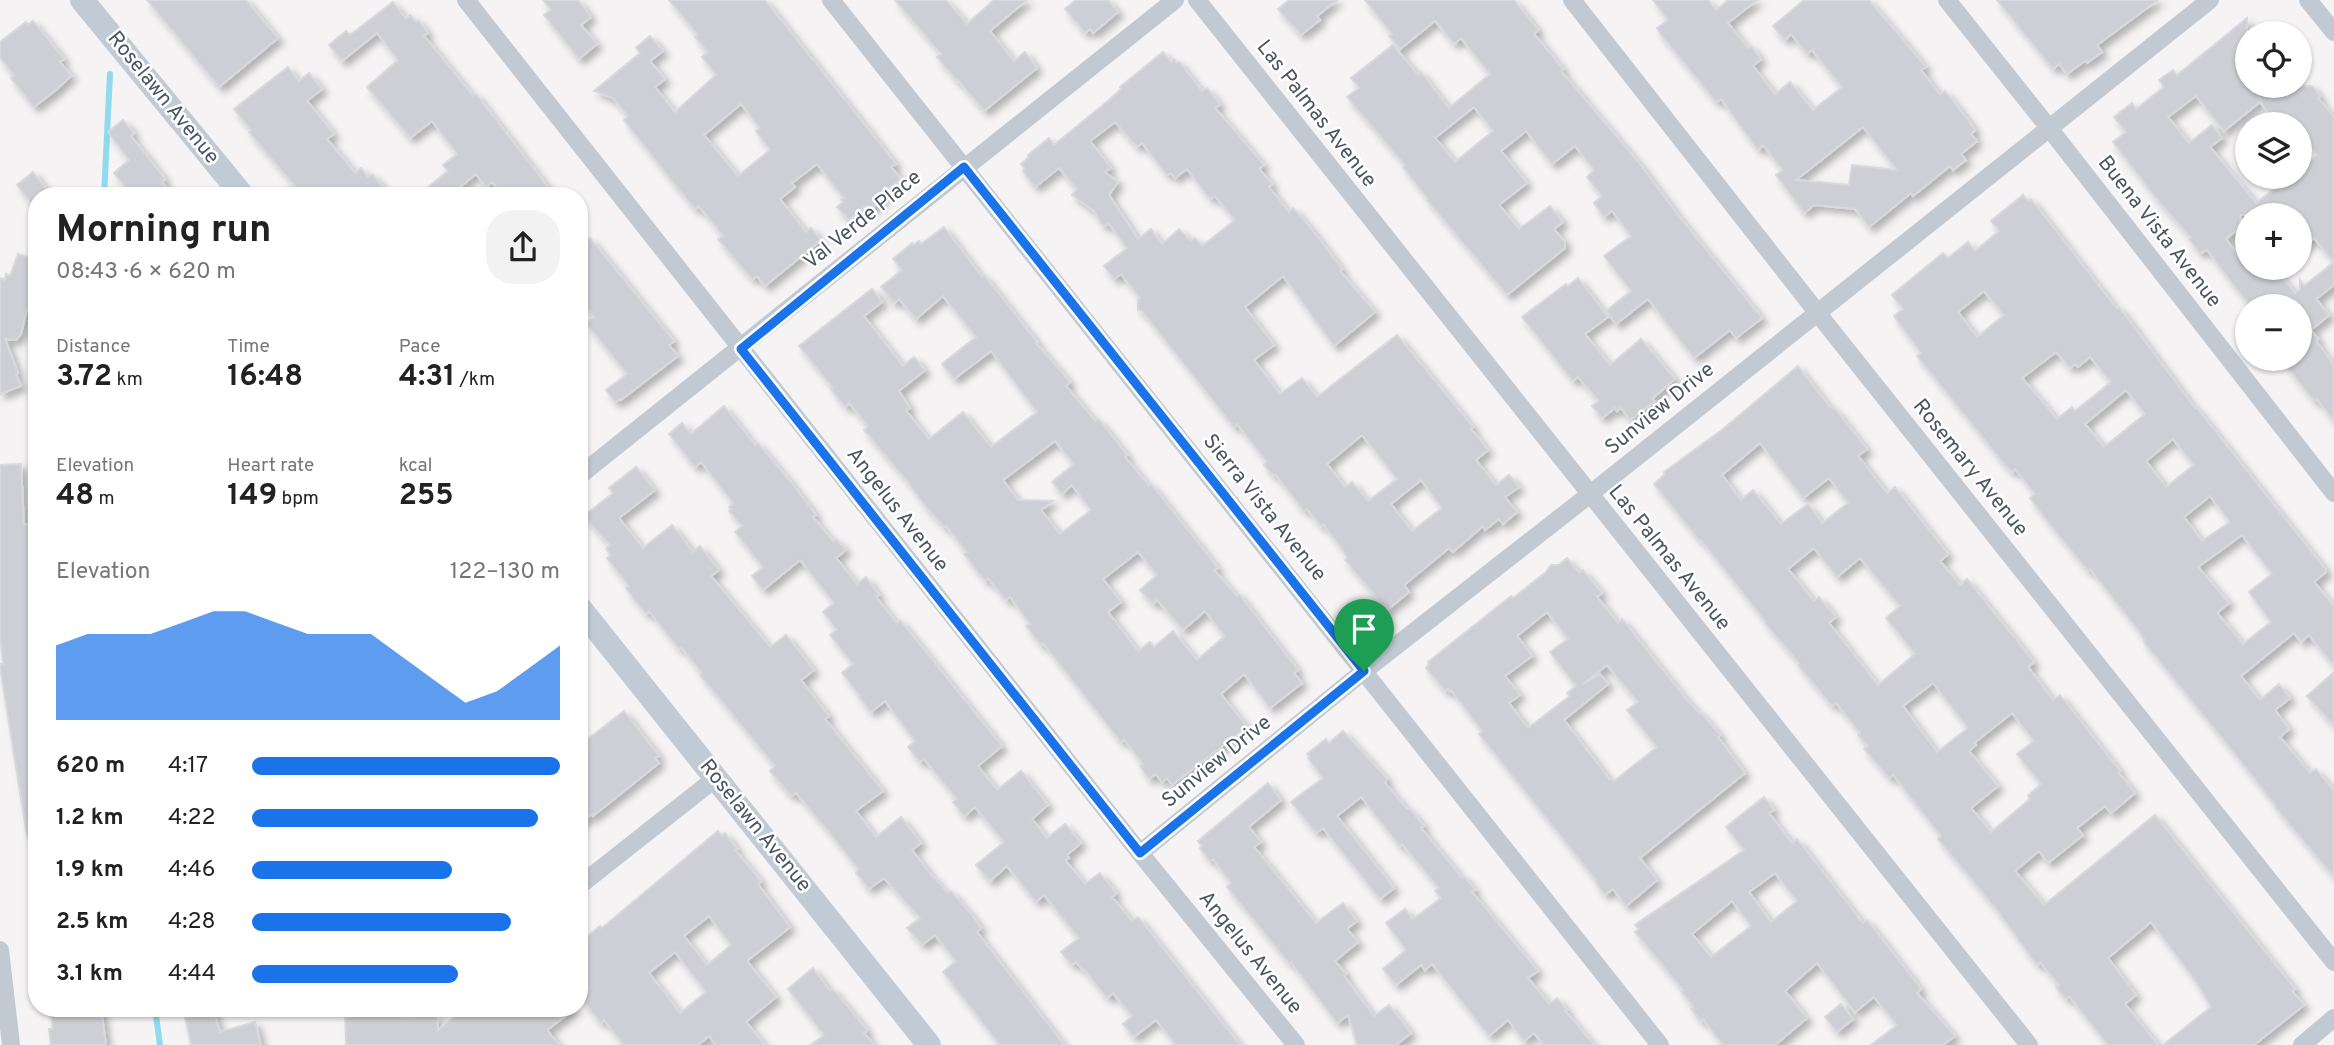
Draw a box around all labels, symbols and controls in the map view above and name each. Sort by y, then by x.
map controls [2235,21,2312,371]
button: locate [2235,21,2312,98]
street label: Roselawn Avenue [101,26,225,170]
street label: Las Palmas Avenue [1250,35,1382,193]
button: layers [2235,112,2312,189]
street label: Buena Vista Avenue [2091,150,2227,314]
street label: Val Verde Place [799,164,927,276]
button: + [2235,203,2312,280]
text: Morning run [56,207,272,256]
button: share [486,210,560,284]
text: 08:43 · 6 × 620 m [56,258,236,287]
button: − [2235,294,2312,371]
text: Distance [56,335,131,359]
text: Time [227,335,270,359]
text: Pace [399,335,440,359]
street label: Sunview Drive [1600,357,1720,461]
text: 3.72 [56,359,112,396]
text: 16:48 [227,359,303,396]
text: 4:31 [399,359,455,396]
text: km [112,368,143,392]
text: /km [455,368,495,392]
street label: Rosemary Avenue [1906,394,2034,542]
street label: Sierra Vista Avenue [1196,429,1332,587]
street label: Angelus Avenue [840,442,954,578]
text: Elevation [56,454,134,478]
text: Heart rate [227,454,314,478]
text: kcal [399,454,432,478]
text: 48 [56,478,94,515]
text: 149 [227,478,277,515]
text: 255 [399,478,454,515]
street label: Las Palmas Avenue [1602,480,1736,636]
text: m [94,487,115,511]
text: bpm [277,487,319,511]
text: Elevation [56,558,151,587]
text: 122–130 m [450,558,560,587]
pin [1334,599,1394,671]
icon: arrive [1345,610,1383,648]
street label: Sunview Drive [1157,710,1277,814]
text: 620 m [56,752,125,781]
text: 4:17 [168,752,208,781]
street label: Roselawn Avenue [693,754,817,898]
text: 1.2 km [56,804,124,833]
text: 4:22 [168,804,216,833]
text: 1.9 km [56,856,124,885]
text: 4:46 [168,856,215,885]
street label: Angelus Avenue [1192,886,1308,1020]
text: 2.5 km [56,908,129,937]
text: 4:28 [168,908,216,937]
text: 3.1 km [56,960,123,989]
text: 4:44 [168,960,216,989]

